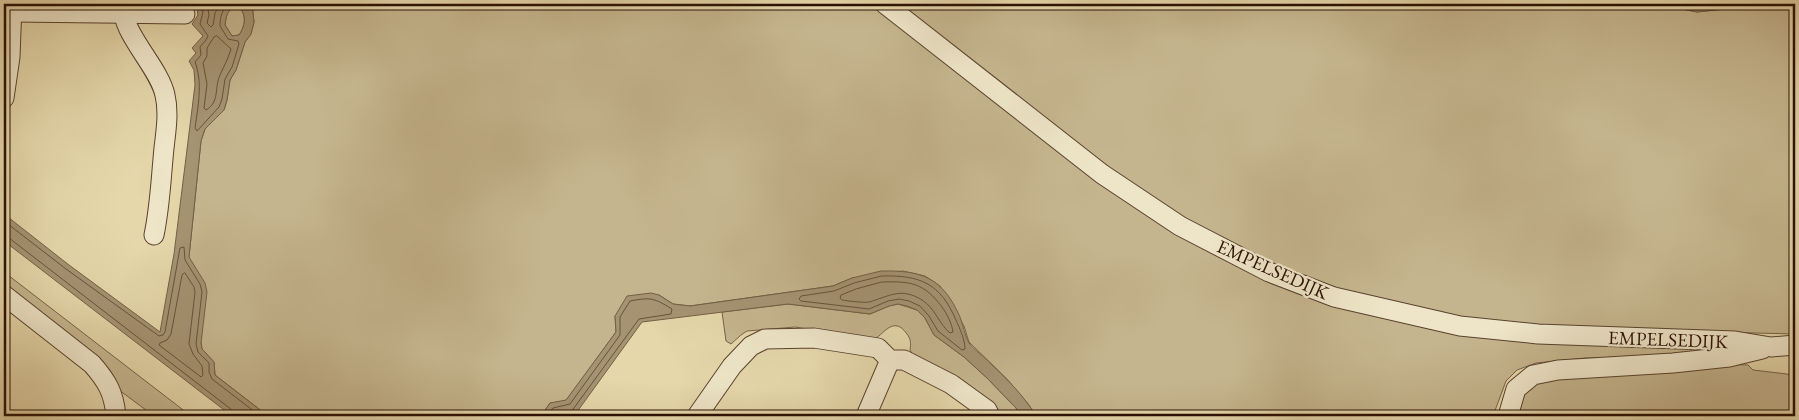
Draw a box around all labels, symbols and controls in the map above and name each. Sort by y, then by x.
street label: EMPELSEDIJK [1213,234,1334,306]
street label: EMPELSEDIJK [1608,325,1729,354]

